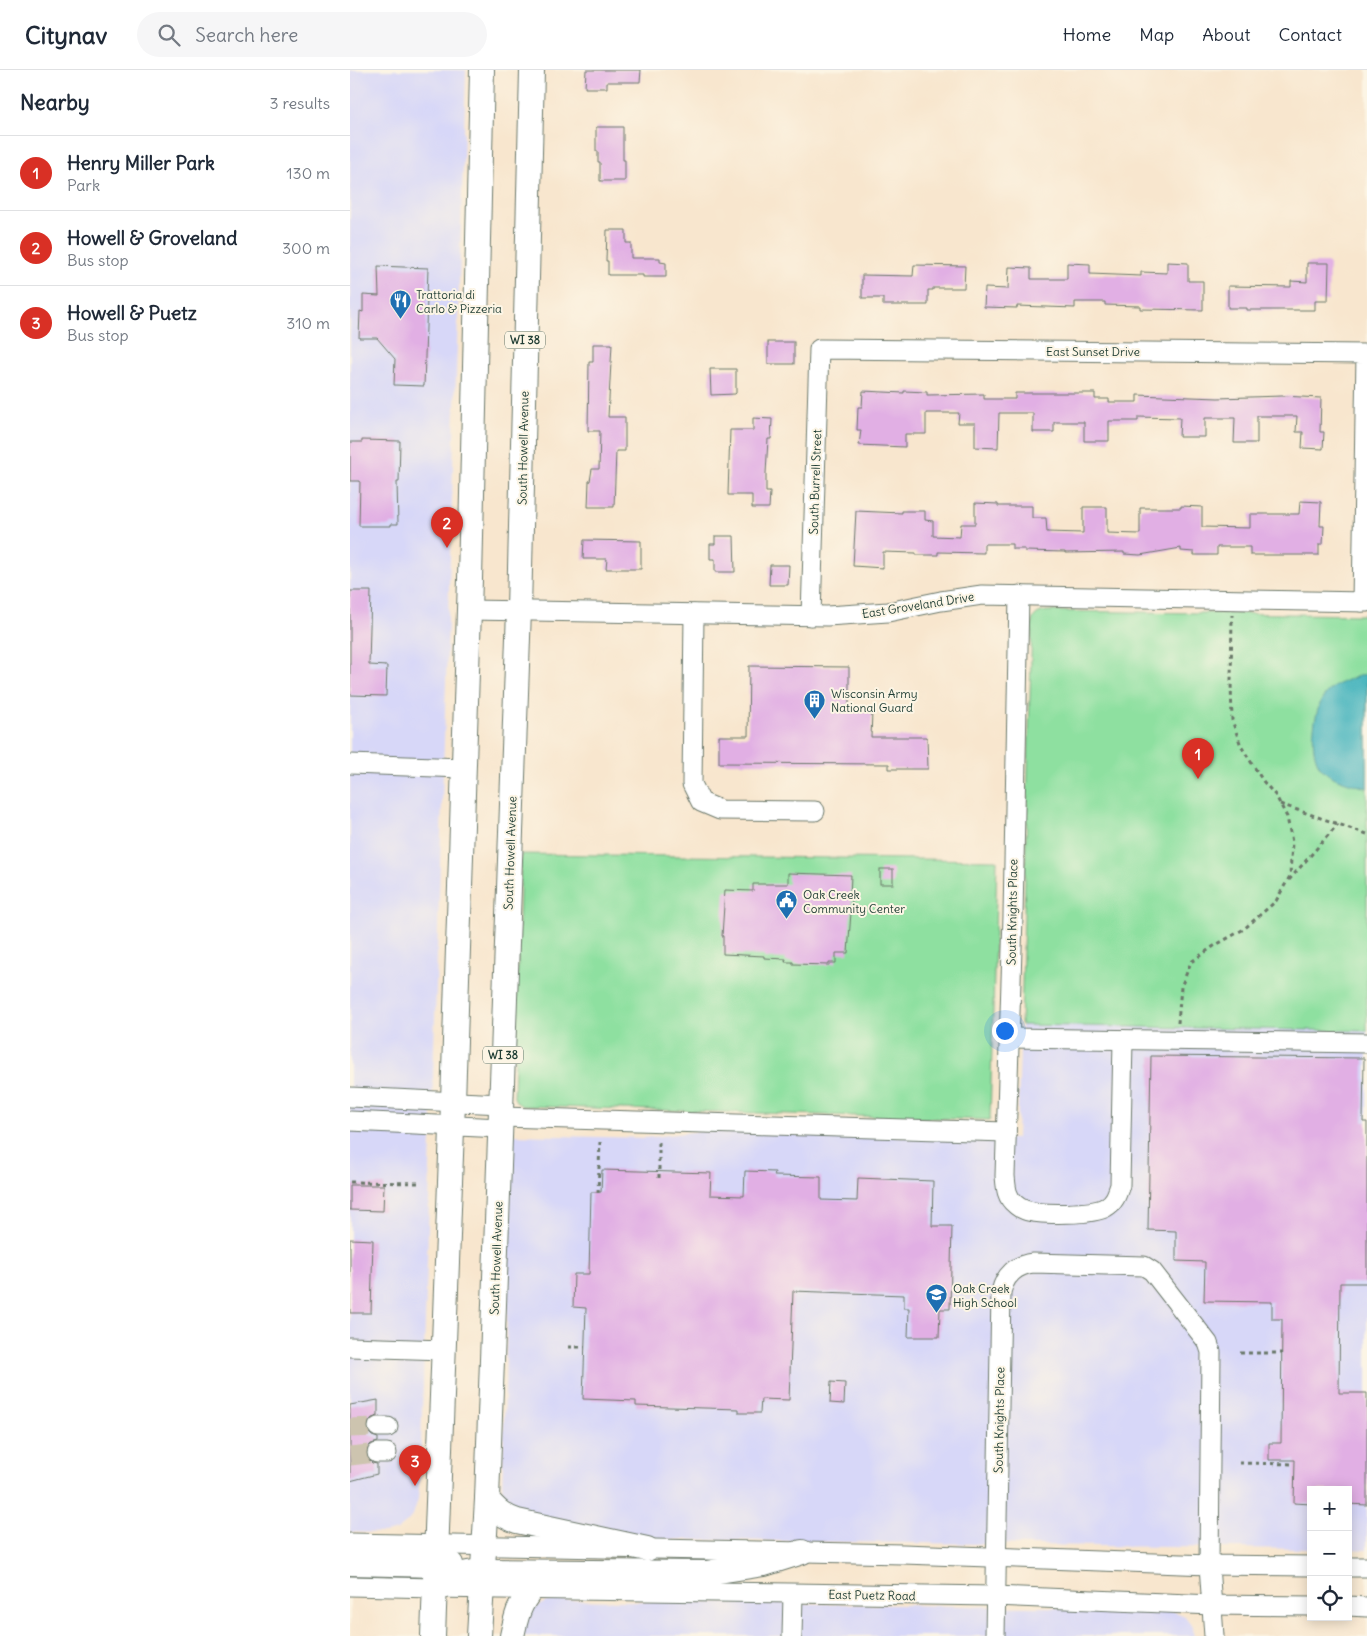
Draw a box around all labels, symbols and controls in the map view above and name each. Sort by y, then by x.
search box [137,12,487,57]
text: Citynav [25,20,107,50]
icon: search [155,21,183,49]
text: Search here [195,23,298,47]
text: Home [1063,23,1111,46]
text: Map [1139,23,1174,46]
text: About [1202,23,1250,46]
text: Contact [1278,23,1342,46]
text: Nearby [20,89,90,116]
text: 3 results [270,93,330,113]
text: Henry Miller Park [67,151,215,175]
text: 1 [33,163,39,183]
text: 130 m [286,163,330,183]
text: Park [67,175,100,195]
text: Howell & Groveland [67,226,237,250]
text: 2 [32,238,40,258]
text: 300 m [282,238,330,258]
text: Bus stop [67,250,129,270]
place label: Trattoria di Carlo & Pizzeria [416,287,502,316]
restaurant icon: Trattoria di Carlo & Pizzeria [388,289,412,320]
text: Howell & Puetz [67,301,197,325]
text: 3 [31,313,41,333]
text: 310 m [286,313,330,333]
text: Bus stop [67,325,129,345]
road number: WI 38 [505,332,545,348]
street label: East Sunset Drive [1046,344,1140,359]
street label: South Howell Avenue [515,391,531,505]
street label: South Burrell Street [806,429,824,535]
pin: 2 [431,507,463,548]
street label: East Groveland Drive [861,589,975,621]
place label: Wisconsin Army National Guard [831,686,918,715]
building icon: Wisconsin Army National Guard [803,688,827,719]
pin: 1 [1182,738,1214,779]
street label: South Howell Avenue [501,796,519,910]
street label: South Knights Place [1004,859,1020,965]
place label: Oak Creek Community Center [803,887,905,916]
public building icon: Oak Creek Community Center [775,889,799,920]
your location [992,1018,1018,1044]
road number: WI 38 [483,1046,523,1064]
street label: South Howell Avenue [487,1201,505,1315]
place label: Oak Creek High School [953,1281,1017,1310]
school or university icon: Oak Creek High School [925,1283,949,1314]
street label: South Knights Place [991,1367,1007,1473]
pin: 3 [399,1445,431,1486]
map controls [1307,1486,1352,1621]
button: + [1307,1486,1352,1531]
button: − [1307,1531,1352,1576]
button: locate [1307,1576,1352,1621]
street label: East Puetz Road [828,1587,916,1603]

